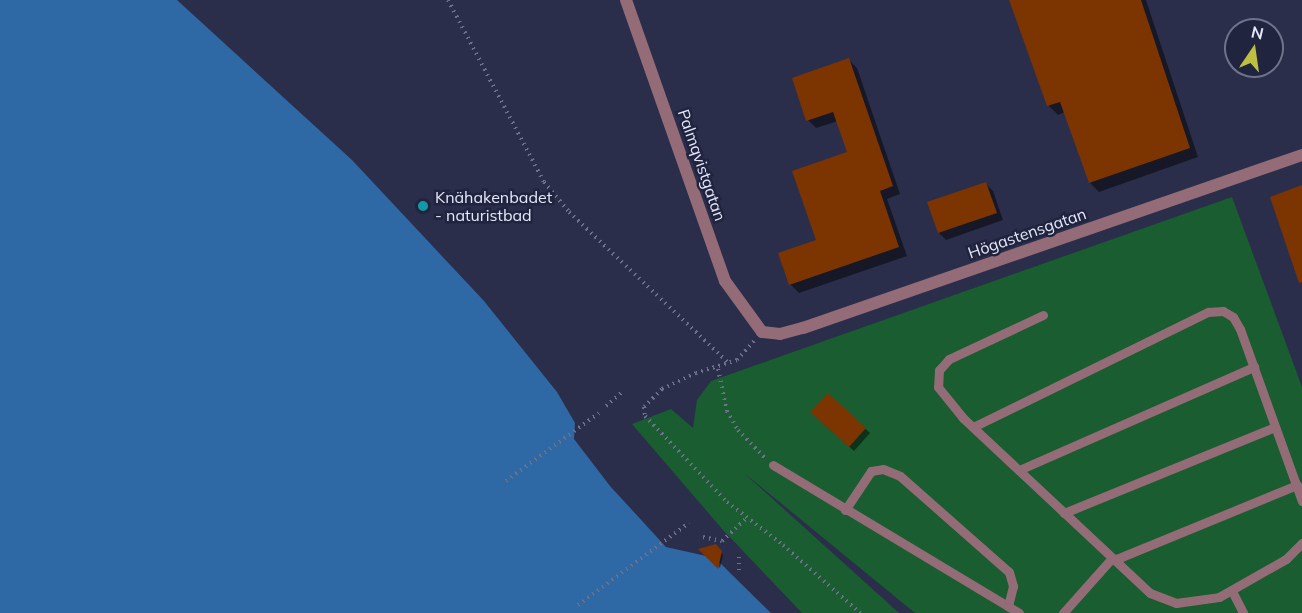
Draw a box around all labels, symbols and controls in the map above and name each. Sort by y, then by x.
north arrow [1224,18,1284,78]
text: N [1249,21,1266,44]
street label: Palmqvistgatan [674,107,730,223]
place label: Knähakenbadet - naturistbad [435,187,552,225]
marker: Knähakenbadet - naturistbad [416,199,430,213]
street label: Högastensgatan [965,204,1089,262]

